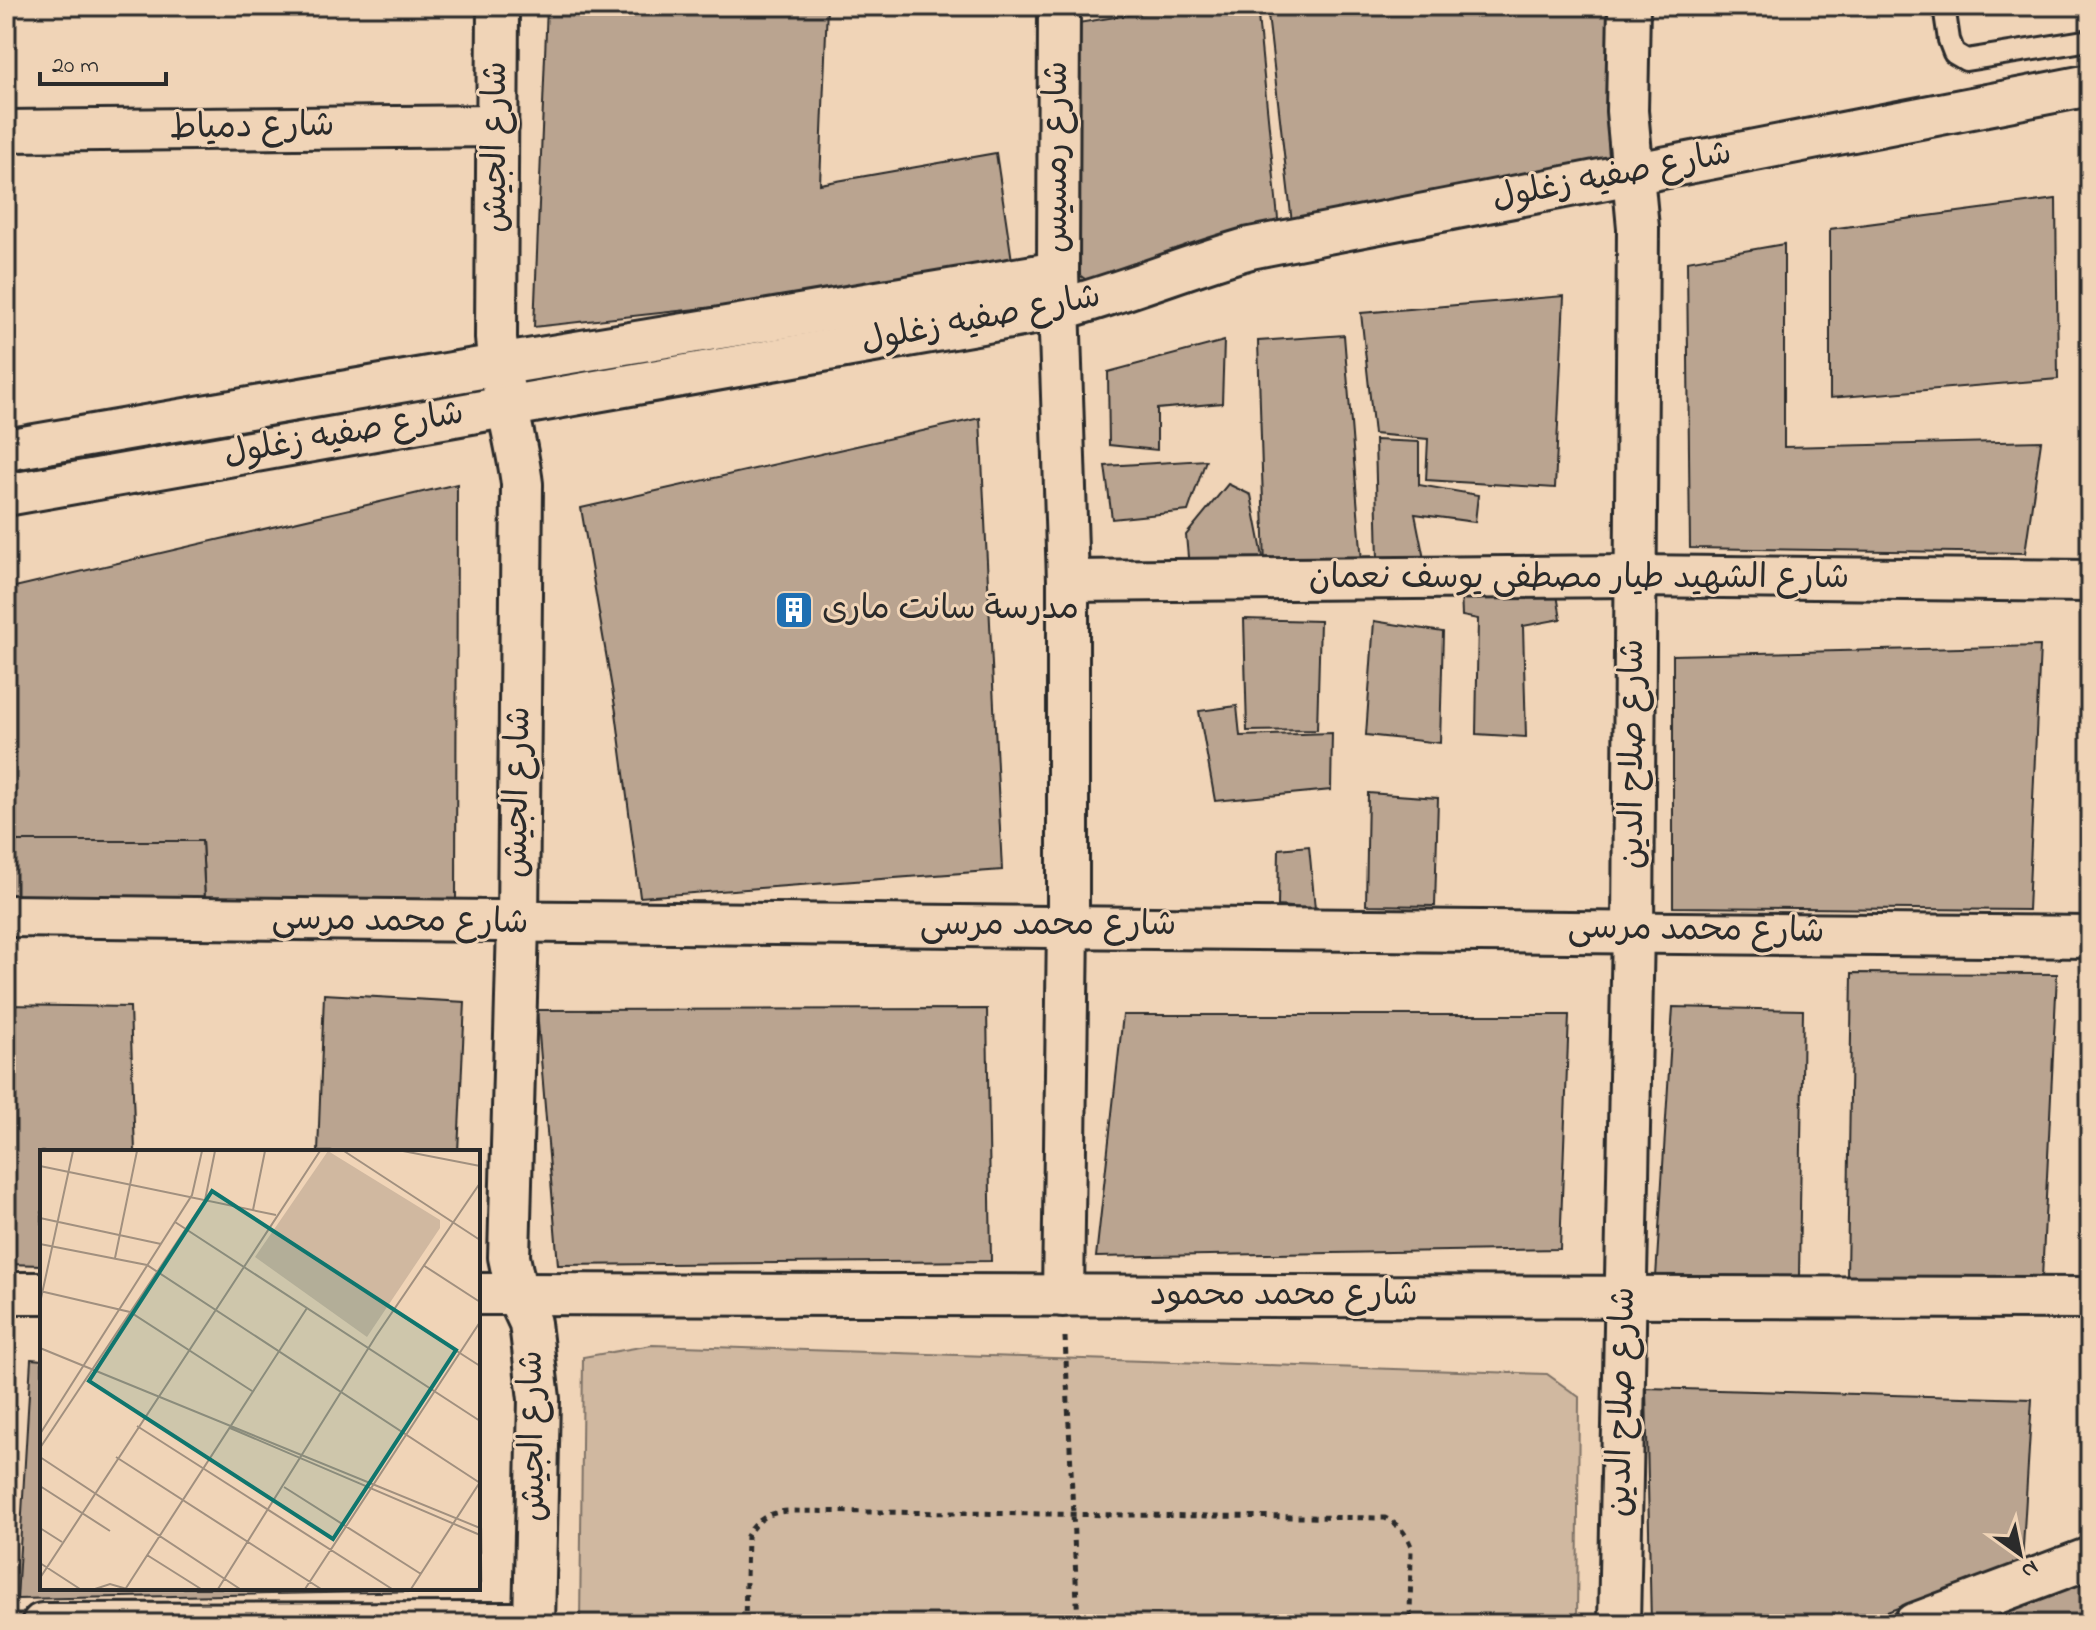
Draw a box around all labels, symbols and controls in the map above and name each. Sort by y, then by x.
scale bar [40,36,166,86]
text: 20 m [52,49,99,84]
street label: شارع الجيش [472,61,522,233]
street label: شارع رمسيس [1033,61,1083,253]
street label: شارع دمياط [169,102,335,154]
street label: شارع صفيه زغلول [1488,129,1736,225]
street label: شارع صفيه زغلول [857,272,1105,368]
street label: شارع صفيه زغلول [220,389,468,481]
street label: شارع الشهيد طيار مصطفى يوسف نعمان [1309,554,1849,604]
place label: مدرسة سانت مارى [822,585,1079,635]
building icon: مدرسة سانت مارى [773,589,815,631]
street label: شارع صلاح الدين [1609,639,1659,869]
street label: شارع الجيش [493,706,545,878]
street label: شارع محمد مرسى [271,895,529,949]
street label: شارع محمد مرسى [920,901,1176,951]
street label: شارع محمد مرسى [1567,904,1825,958]
inset map [40,1150,480,1590]
street label: شارع محمد محمود [1150,1271,1418,1321]
street label: شارع صلاح الدين [1596,1286,1650,1518]
street label: شارع الجيش [508,1350,560,1522]
north arrow [1980,1514,2060,1594]
text: N [2014,1551,2044,1586]

